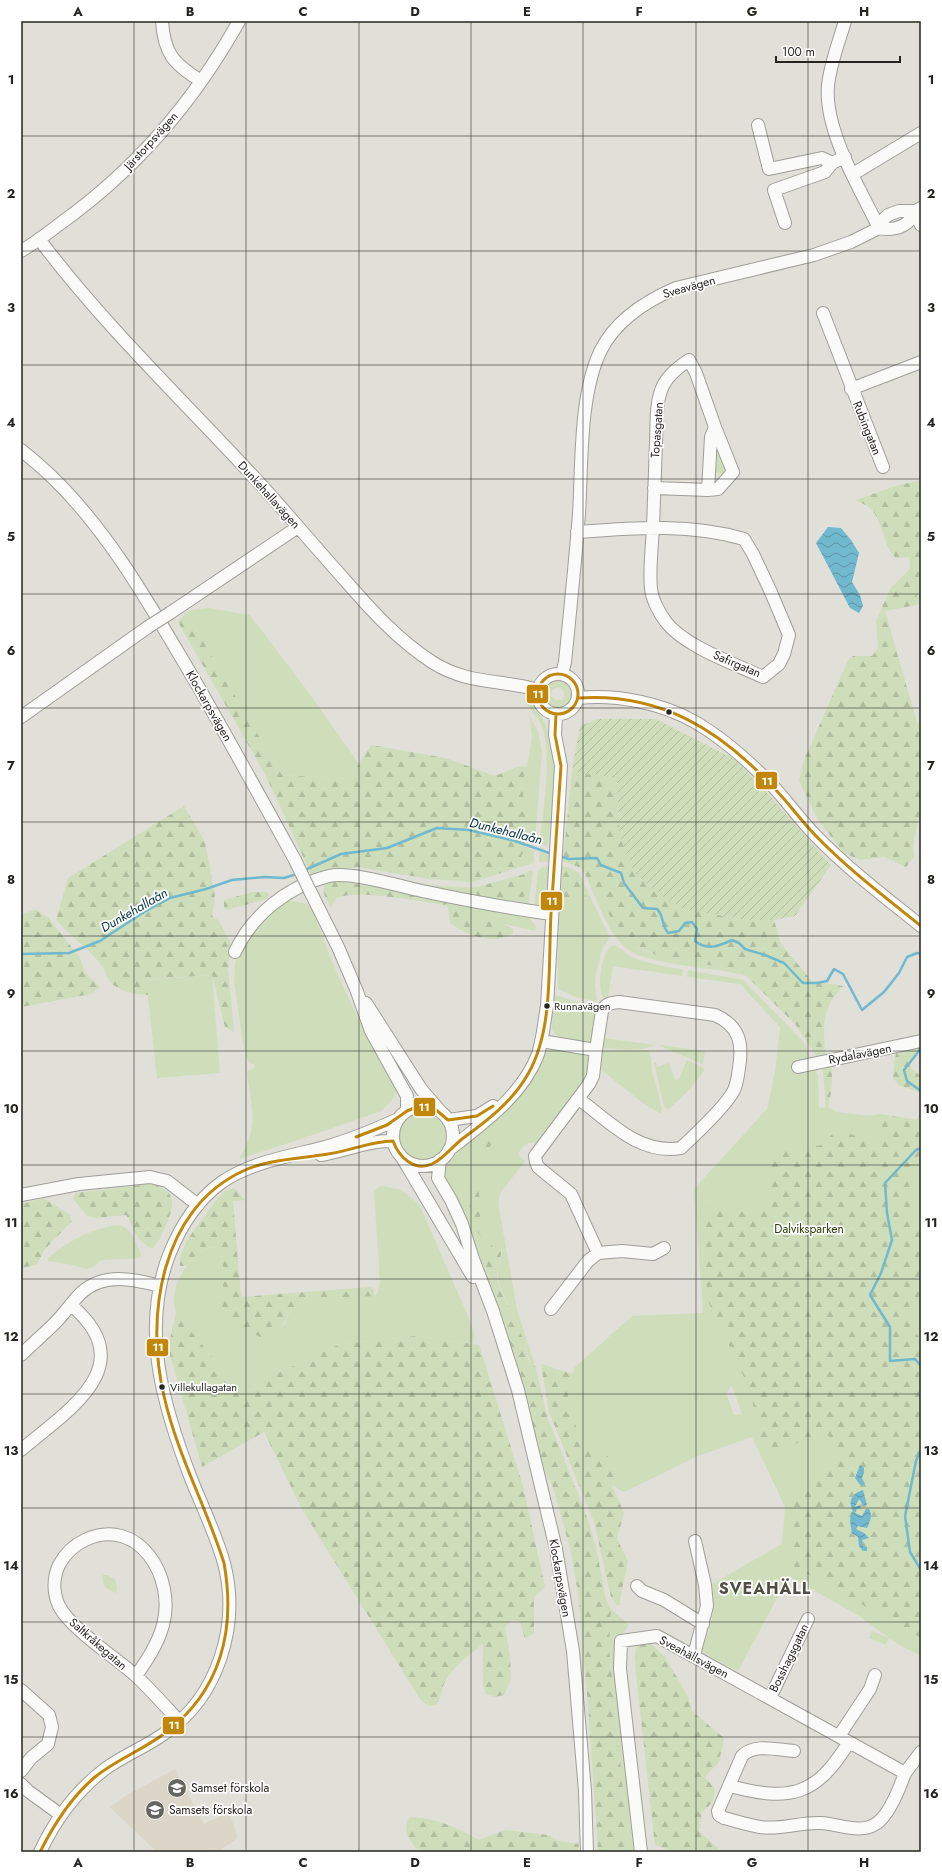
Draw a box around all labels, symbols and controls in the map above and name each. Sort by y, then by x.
text: A [72,2,83,21]
text: B [186,2,195,21]
text: C [298,2,308,21]
text: D [410,2,420,21]
text: E [523,2,531,21]
text: F [635,2,643,21]
text: G [747,2,758,21]
text: H [859,2,869,21]
scale bar [776,38,900,64]
text: 100 m [782,43,815,61]
text: 1 [8,70,14,89]
text: 1 [928,70,934,89]
street label: Järstorpsvägen [118,108,182,176]
text: 2 [7,184,15,203]
text: 2 [927,184,935,203]
street label: Sveavägen [661,271,717,303]
text: 3 [7,298,15,317]
text: 3 [927,298,935,317]
street label: Rubingatan [848,398,886,458]
street label: Topasgatan [646,401,668,459]
text: 4 [6,413,16,432]
text: 4 [926,413,936,432]
street label: Dunkehallavägen [234,457,304,533]
text: 5 [7,527,15,546]
text: 5 [927,527,935,546]
text: 6 [7,641,16,660]
text: 6 [927,641,936,660]
street label: Safirgatan [710,646,764,682]
street label: Klockarpsvägen [181,667,237,745]
line badge: 11 [526,684,549,704]
text: 11 [532,686,544,702]
unlabelled marker [664,707,674,717]
text: 7 [7,756,15,775]
text: 7 [927,756,935,775]
line badge: 11 [755,771,778,790]
text: 11 [761,773,773,789]
water label: Dunkehallaån [468,813,545,849]
text: 8 [7,870,15,889]
text: 8 [927,870,935,889]
water label: Dunkehallaån [97,883,171,937]
line badge: 11 [540,891,563,911]
text: 11 [546,893,558,909]
text: 9 [7,984,16,1003]
text: 9 [927,984,936,1003]
place label: Runnavägen [554,998,611,1014]
marker: Runnavägen [542,1001,552,1011]
street label: Rydalavägen [827,1039,893,1069]
line badge: 11 [413,1097,436,1117]
text: 10 [3,1099,19,1118]
text: 11 [418,1099,430,1115]
text: 10 [923,1099,939,1118]
text: 11 [4,1213,18,1232]
text: 11 [924,1213,938,1232]
park label: Dalviksparken [774,1220,844,1238]
text: 12 [3,1327,19,1346]
text: 12 [923,1327,939,1346]
line badge: 11 [146,1338,169,1357]
text: 11 [152,1339,164,1355]
place label: Villekullagatan [170,1379,237,1395]
marker: Villekullagatan [157,1382,167,1392]
text: 13 [4,1441,18,1460]
text: 13 [924,1441,938,1460]
street label: Klockarpsvägen [544,1538,576,1618]
text: 14 [3,1556,19,1575]
text: 14 [923,1556,939,1575]
district label: SVEAHÄLL [719,1577,811,1600]
street label: Saltkråkegatan [65,1614,131,1674]
street label: Bosshagsgatan [765,1621,813,1695]
street label: Sveahällsvägen [656,1631,732,1683]
text: 15 [3,1670,19,1689]
text: 15 [923,1670,939,1689]
line badge: 11 [162,1716,185,1735]
text: 11 [168,1717,180,1733]
school or university icon: Samset förskola [166,1777,188,1799]
place label: Samset förskola [191,1779,270,1797]
text: 16 [3,1784,19,1803]
text: 16 [923,1784,939,1803]
school or university icon: Samsets förskola [144,1799,166,1821]
place label: Samsets förskola [169,1801,252,1819]
text: A [72,1853,83,1872]
text: B [186,1853,195,1872]
text: C [298,1853,308,1872]
text: D [410,1853,420,1872]
text: E [523,1853,531,1872]
text: F [635,1853,643,1872]
text: G [747,1853,758,1872]
text: H [859,1853,869,1872]

